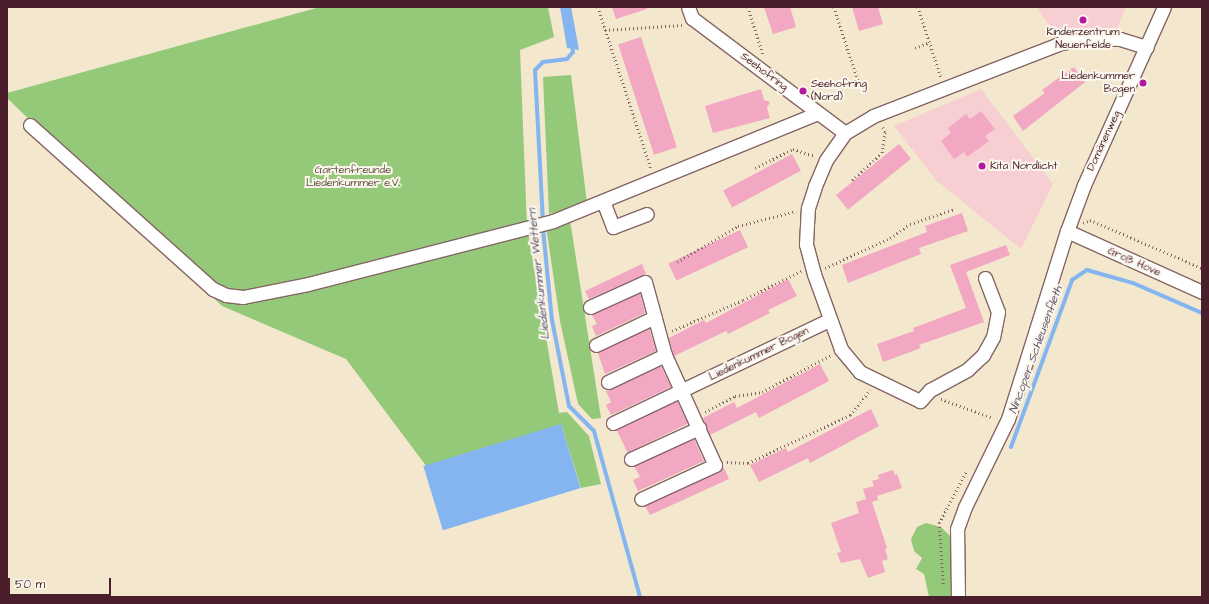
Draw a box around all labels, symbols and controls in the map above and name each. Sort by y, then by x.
marker: Kinderzentrum Neuenfelde [1078,15,1088,25]
place label: Kinderzentrum Neuenfelde [1046,26,1120,52]
street label: Seehofring [738,50,790,94]
place label: Liedenkummer Bogen [1061,70,1135,96]
place label: Seehofring (Nord) [811,78,867,104]
marker: Liedenkummer Bogen [1138,78,1148,88]
marker: Seehofring (Nord) [798,86,808,96]
street label: Domänenweg [1084,109,1124,173]
place label: Kita Nordlicht [990,159,1058,173]
marker: Kita Nordlicht [977,161,987,171]
park label: Gartenfreunde Liedenkummer e.V. [306,164,400,190]
water label: Liedenkummer Wettern [525,208,553,340]
street label: Groß Hove [1105,244,1163,280]
water label: Nincoper Schleusenfleth [1006,284,1066,416]
street label: Liedenkummer Bogen [707,324,811,384]
scale bar [10,570,113,596]
text: 50 m [15,576,45,593]

